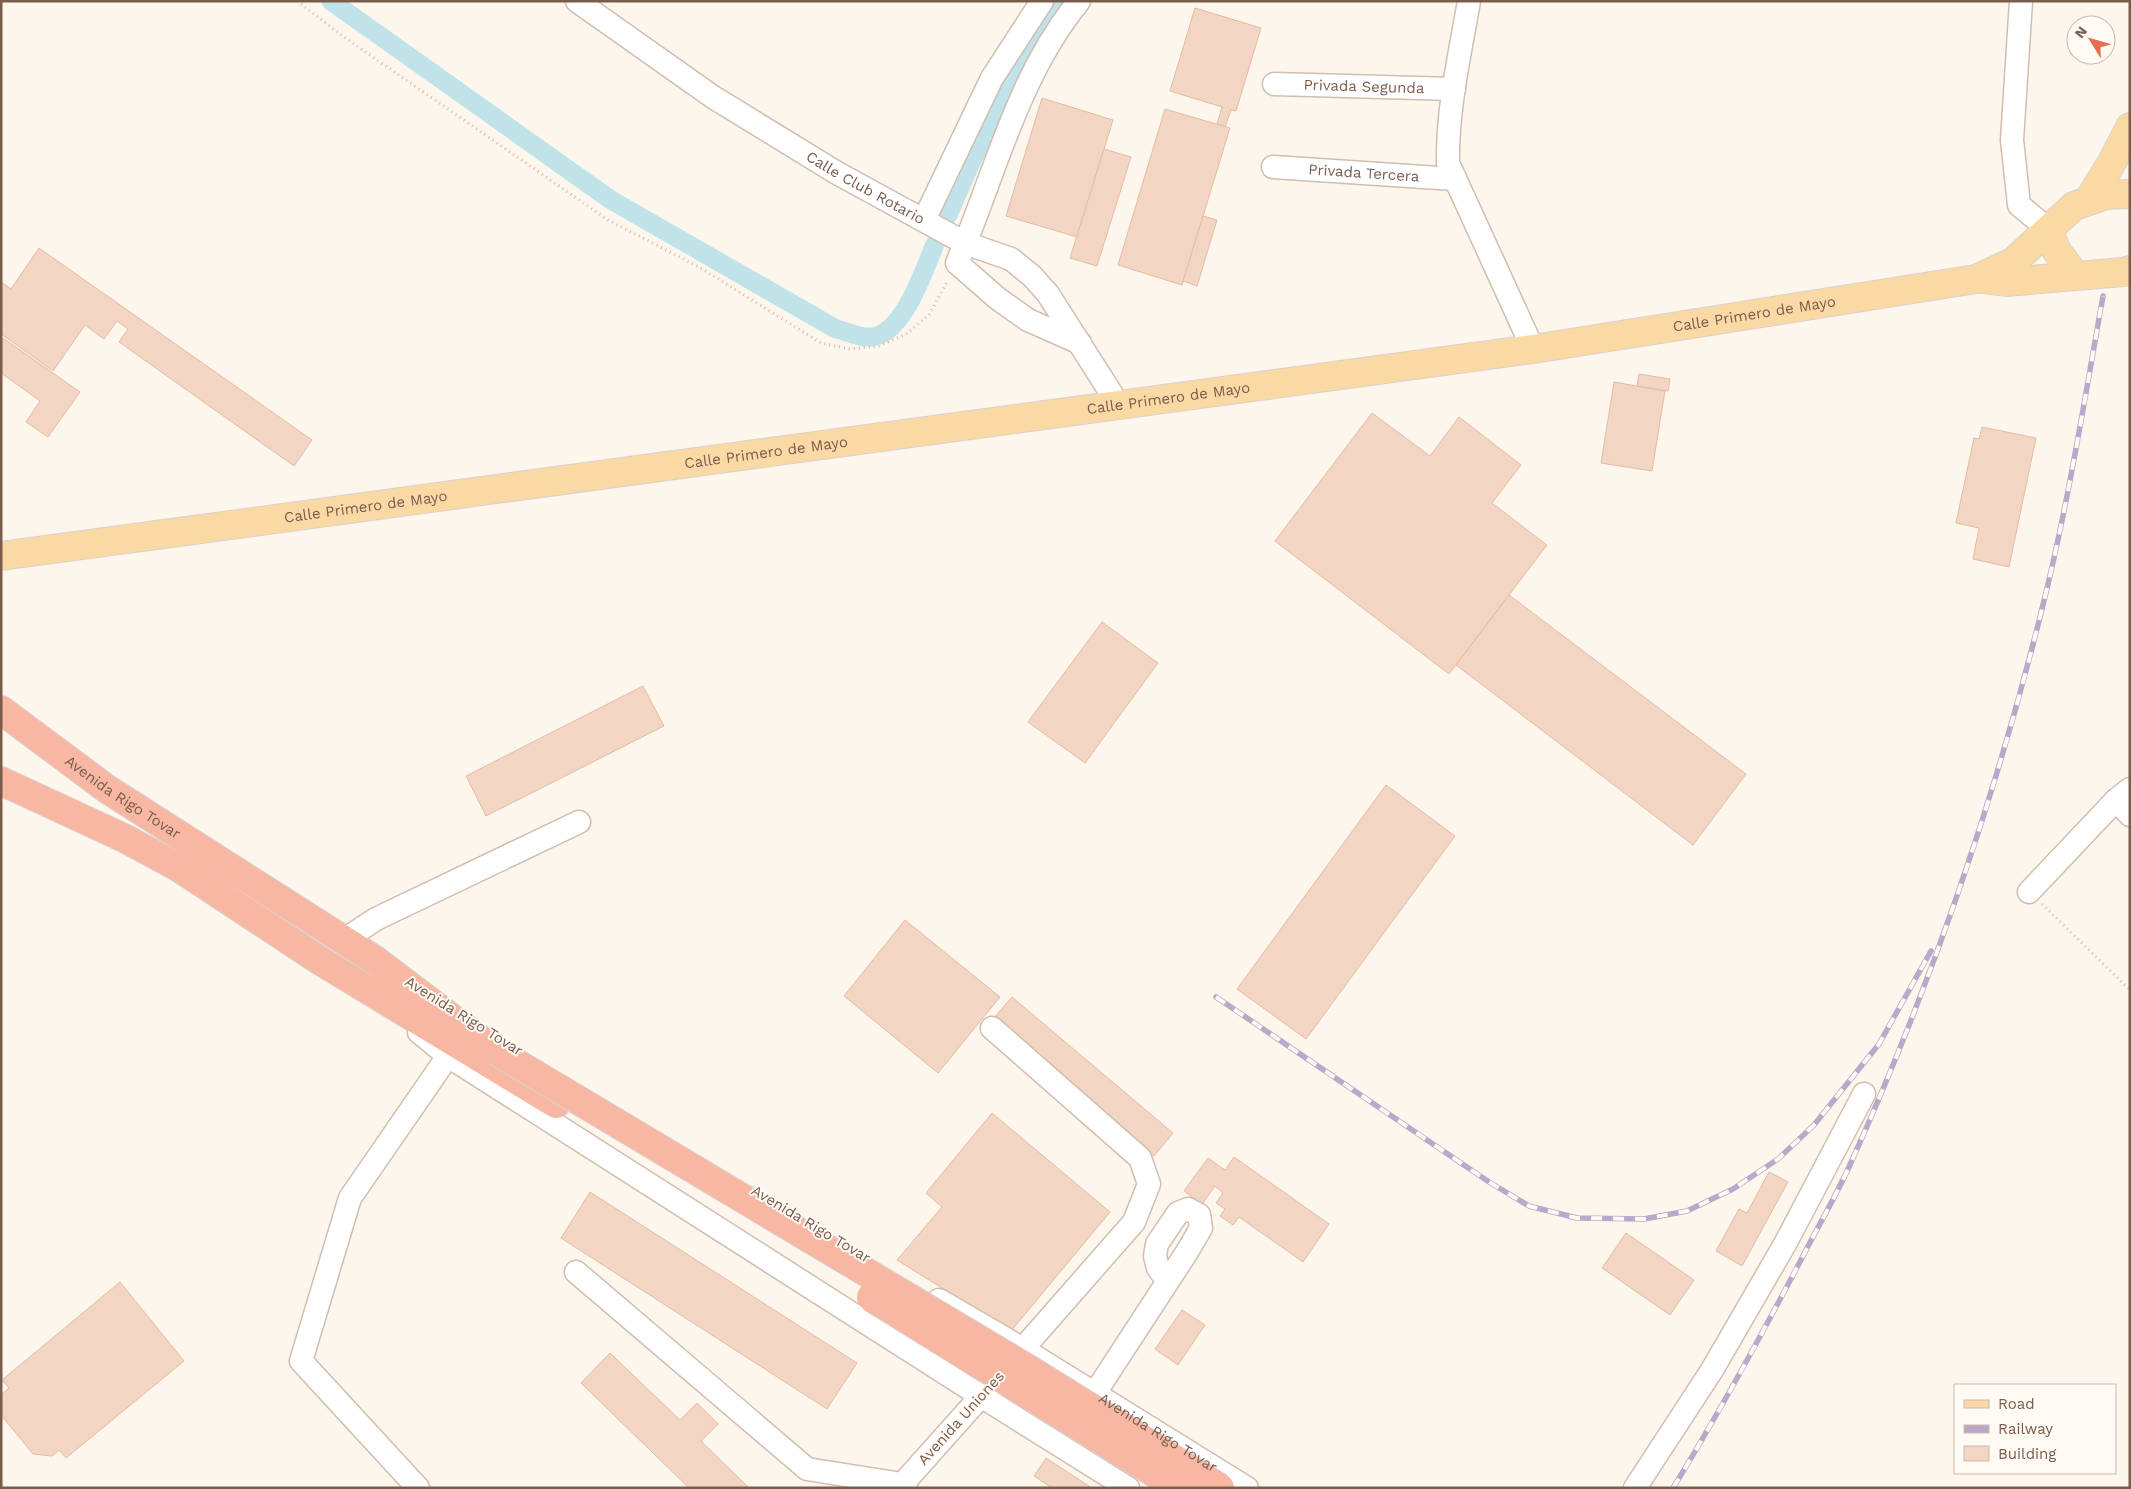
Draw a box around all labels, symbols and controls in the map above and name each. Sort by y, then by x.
north arrow [2066,15,2116,65]
text: N [2071,23,2090,41]
street label: Privada Segunda [1303,76,1425,97]
street label: Calle Club Rotario [803,147,928,228]
street label: Privada Tercera [1308,160,1420,186]
street label: Calle Primero de Mayo [1672,292,1837,336]
street label: Calle Primero de Mayo [1086,378,1251,418]
street label: Calle Primero de Mayo [683,433,849,473]
street label: Calle Primero de Mayo [283,487,449,527]
street label: Avenida Rigo Tovar [61,752,184,843]
street label: Avenida Rigo Tovar [402,972,526,1060]
street label: Avenida Rigo Tovar [748,1181,874,1267]
street label: Avenida Uniones [914,1367,1008,1469]
legend [1954,1384,2116,1474]
street label: Avenida Rigo Tovar [1095,1389,1220,1476]
text: Road [1998,1395,2035,1413]
text: Railway [1998,1420,2053,1438]
text: Building [1998,1445,2056,1463]

